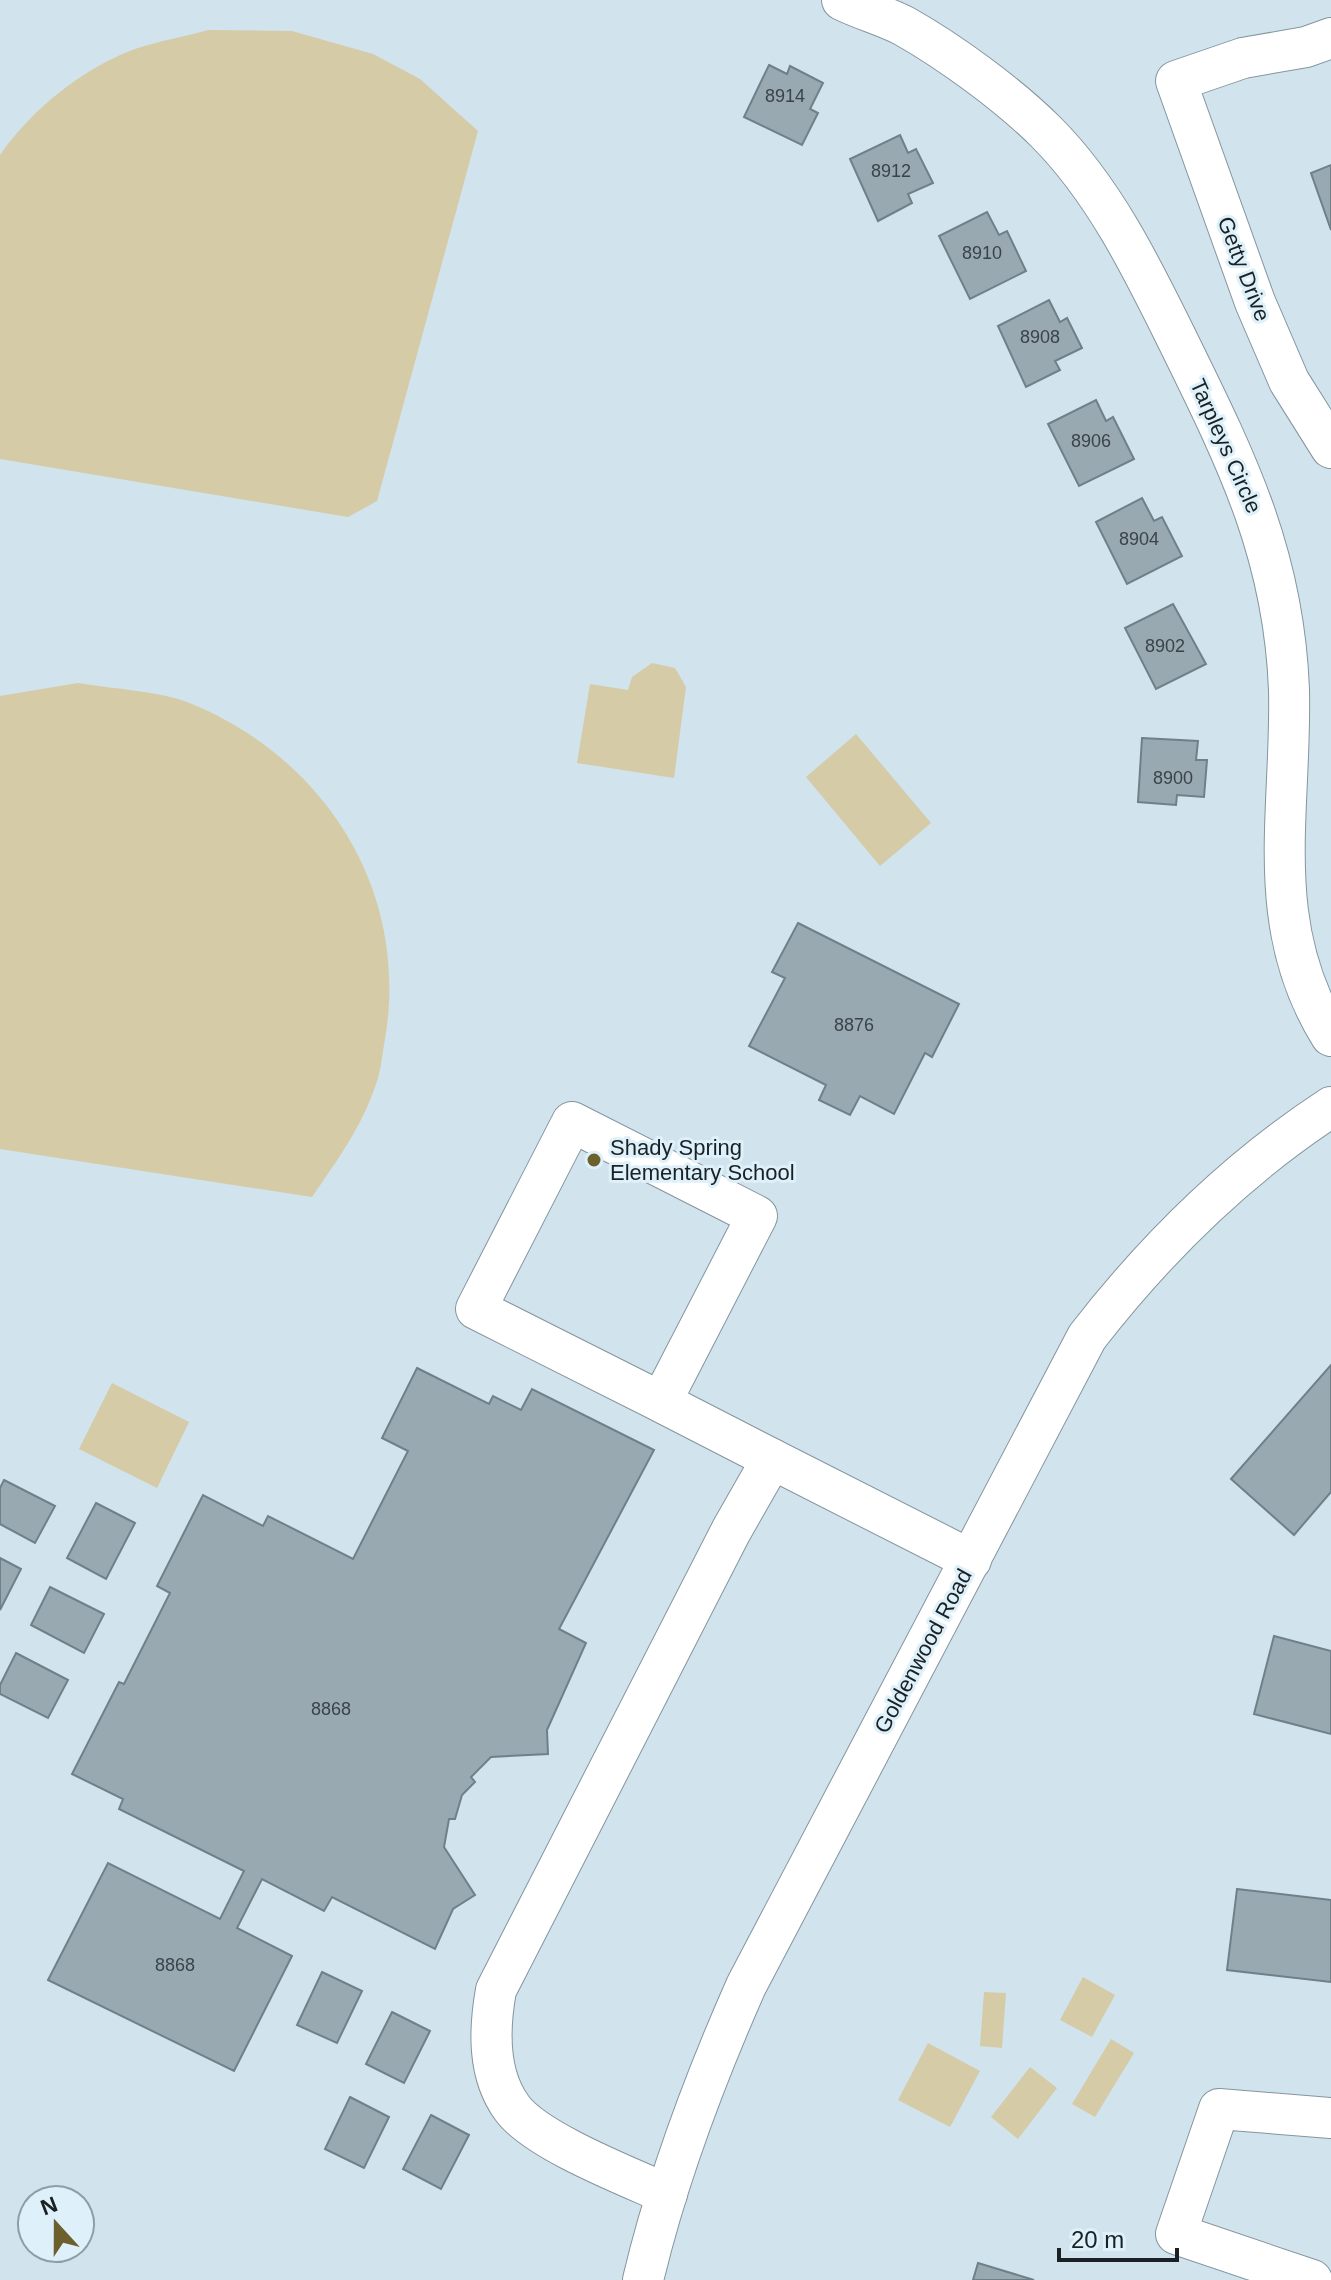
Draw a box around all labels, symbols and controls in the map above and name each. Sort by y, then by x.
house number: 8914 [765,86,805,106]
house number: 8912 [871,161,911,181]
street label: Getty Drive [1213,213,1275,325]
house number: 8910 [962,243,1002,263]
house number: 8908 [1020,327,1060,347]
street label: Tarpleys Circle [1185,375,1267,517]
house number: 8906 [1071,431,1111,451]
house number: 8904 [1119,529,1159,549]
house number: 8902 [1145,636,1185,656]
house number: 8900 [1153,768,1193,788]
house number: 8876 [834,1015,874,1035]
place label: Shady Spring Elementary School [610,1135,795,1185]
marker: Shady Spring Elementary School [585,1151,603,1169]
street label: Goldenwood Road [869,1565,977,1737]
house number: 8868 [311,1699,351,1719]
house number: 8868 [155,1955,195,1975]
north arrow [16,2184,96,2264]
text: N [37,2191,61,2220]
scale bar [1059,2212,1177,2262]
text: 20 m [1071,2226,1124,2253]

